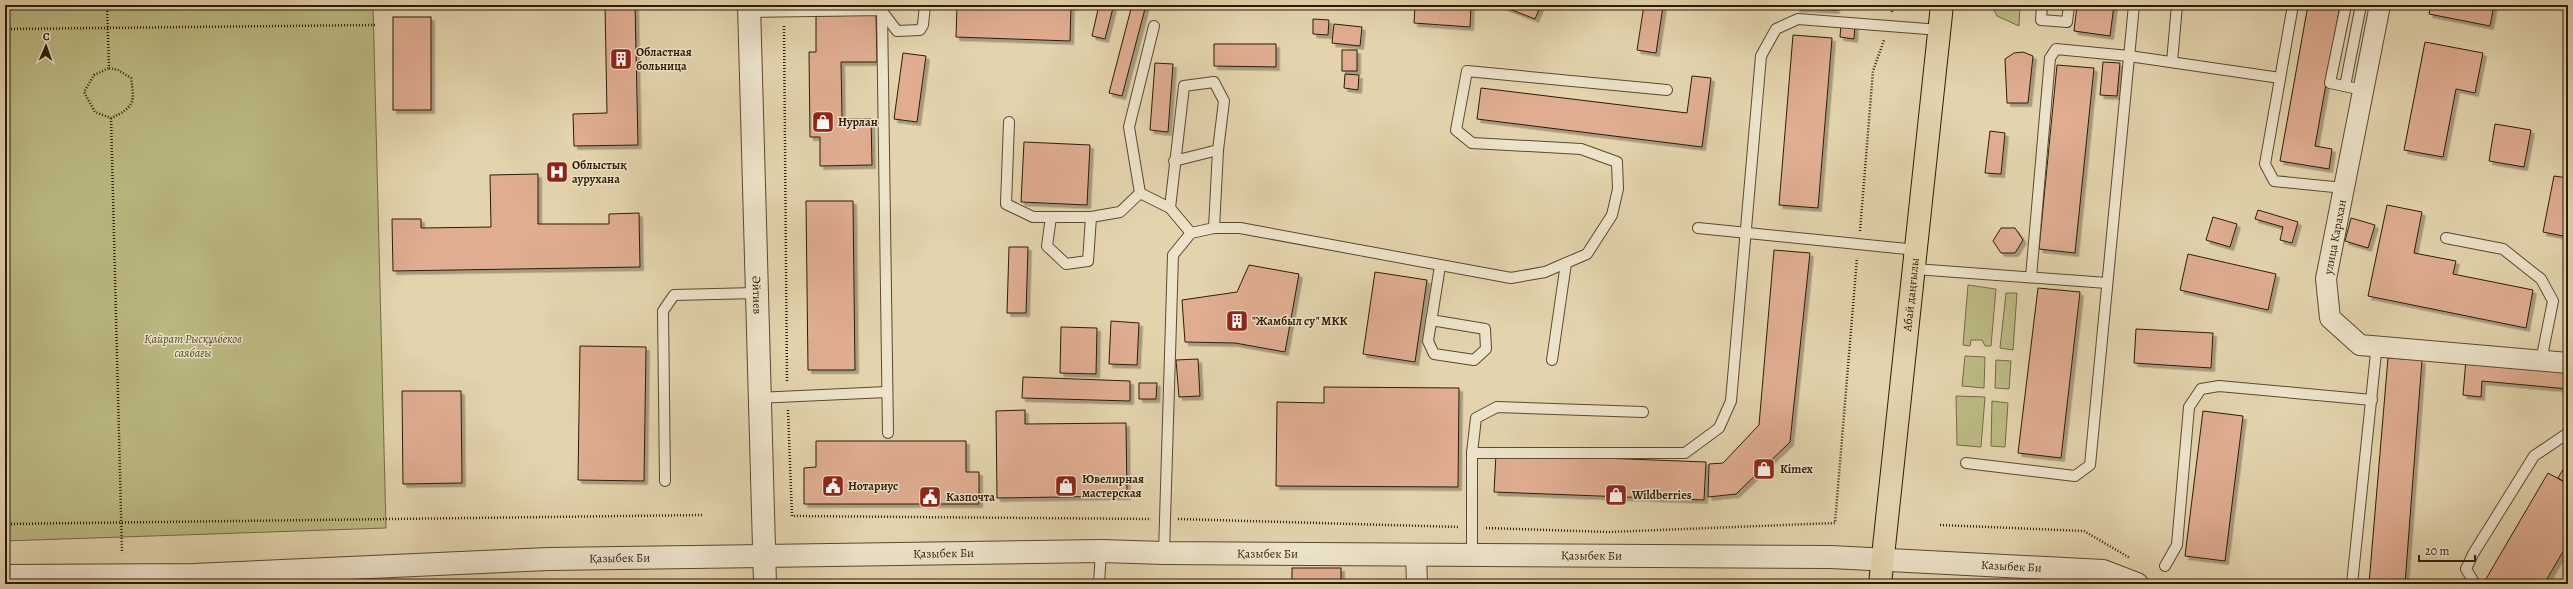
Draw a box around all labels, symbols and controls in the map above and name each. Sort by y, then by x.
north arrow [26,26,66,66]
text: С [43,29,50,44]
place label: Областная больница [636,44,692,74]
building icon: Областная больница [608,46,634,72]
shop icon: Нурлан [810,109,836,135]
place label: Нурлан [838,114,878,130]
place label: Облыстық аурухана [572,157,627,187]
hospital icon: Облыстық аурухана [544,159,570,185]
street label: улица Карахан [2320,198,2350,277]
street label: Абай даңғылы [1899,257,1923,333]
street label: Әйтиев [748,275,766,315]
building icon: "Жамбыл су" МКК [1224,308,1250,334]
place label: "Жамбыл су" МКК [1252,313,1347,329]
park label: Қайрат Рысқұлбеков саябағы [144,331,242,361]
shop icon: Kimex [1751,456,1777,482]
place label: Kimex [1780,461,1813,477]
place label: Ювелирная мастерская [1082,471,1144,501]
public building icon: Нотариус [820,473,846,499]
shop icon: Ювелирная мастерская [1053,473,1079,499]
place label: Нотариус [848,478,898,494]
shop icon: Wildberries [1603,482,1629,508]
public building icon: Казпочта [917,484,943,510]
place label: Wildberries [1631,487,1692,503]
place label: Казпочта [946,489,995,505]
scale bar [2419,537,2475,563]
text: 20 m [2425,543,2449,559]
street label: Қазыбек Би [913,545,974,562]
street label: Қазыбек Би [1237,545,1298,562]
street label: Қазыбек Би [1561,547,1622,564]
street label: Қазыбек Би [589,550,650,566]
street label: Казыбек Би [1980,557,2042,576]

